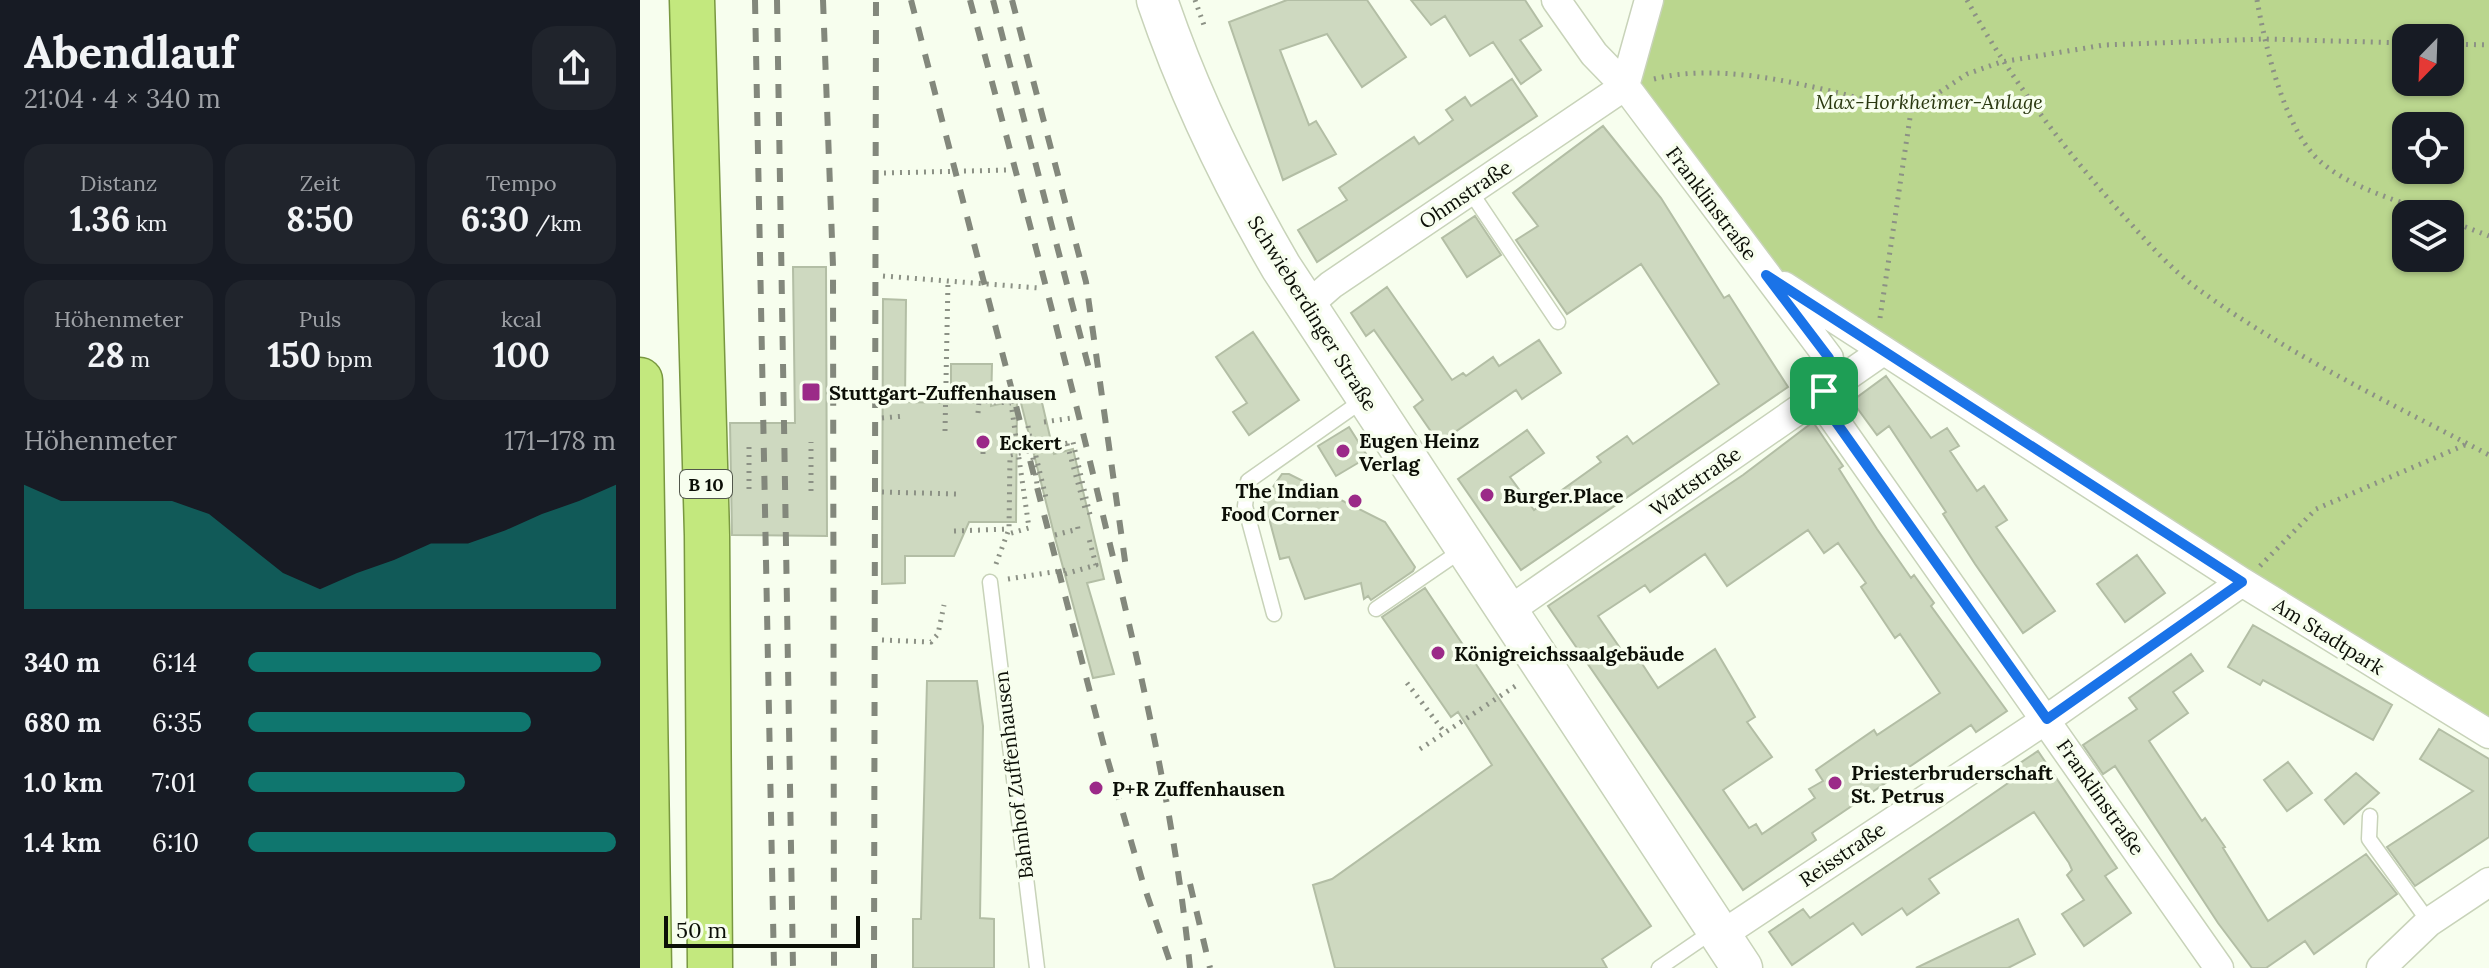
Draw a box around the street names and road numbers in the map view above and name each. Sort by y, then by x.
street label: Franklinstraße [1661,141,1763,265]
street label: Ohmstraße [1414,154,1516,234]
street label: Schwieberdinger Straße [1243,211,1383,415]
street label: Wattstraße [1645,440,1745,521]
road number: B 10 [680,470,732,498]
street label: Am Stadtpark [2268,591,2389,680]
street label: Bahnhof Zuffenhausen [988,669,1038,881]
street label: Franklinstraße [2052,734,2150,860]
street label: Reisstraße [1794,816,1890,892]

